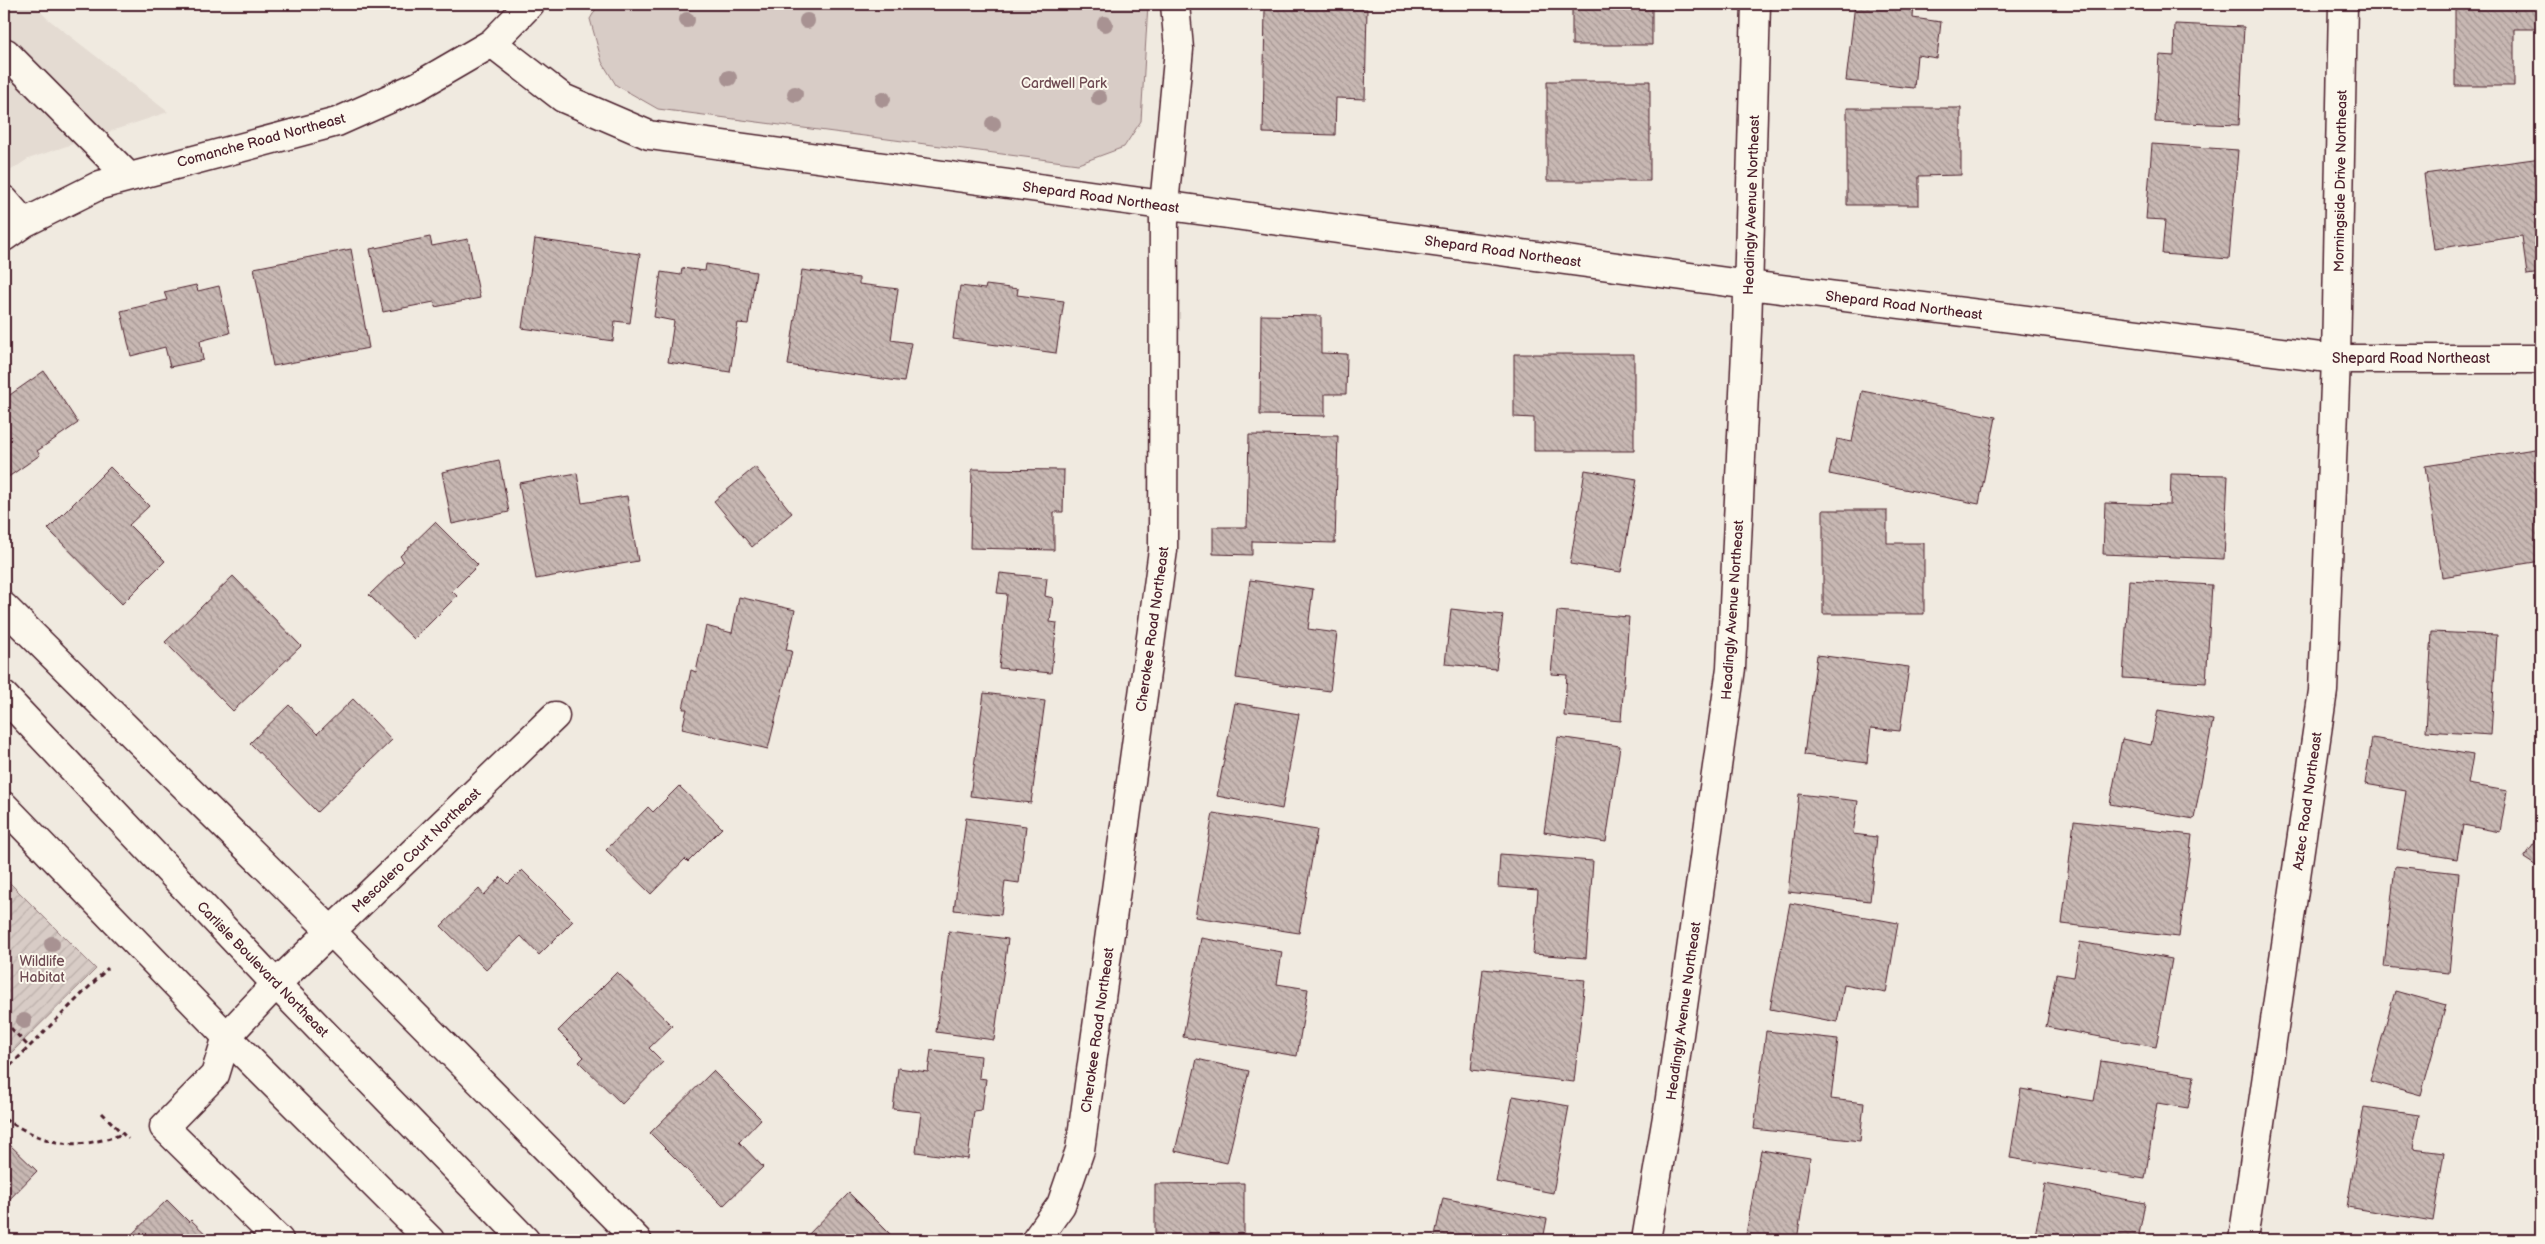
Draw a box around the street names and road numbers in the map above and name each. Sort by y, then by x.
street label: Morningside Drive Northeast [2330,89,2351,272]
street label: Comanche Road Northeast [175,110,348,171]
street label: Headingly Avenue Northeast [1740,114,1763,295]
street label: Shepard Road Northeast [1022,178,1181,217]
street label: Shepard Road Northeast [1424,232,1583,271]
street label: Shepard Road Northeast [1825,287,1984,324]
street label: Shepard Road Northeast [2332,350,2491,367]
street label: Headingly Avenue Northeast [1718,519,1747,700]
street label: Cherokee Road Northeast [1132,545,1173,713]
street label: Aztec Road Northeast [2289,730,2326,871]
street label: Mescalero Court Northeast [348,784,485,916]
street label: Carlisle Boulevard Northeast [193,898,332,1041]
street label: Headingly Avenue Northeast [1663,920,1705,1101]
street label: Cherokee Road Northeast [1077,946,1118,1114]

